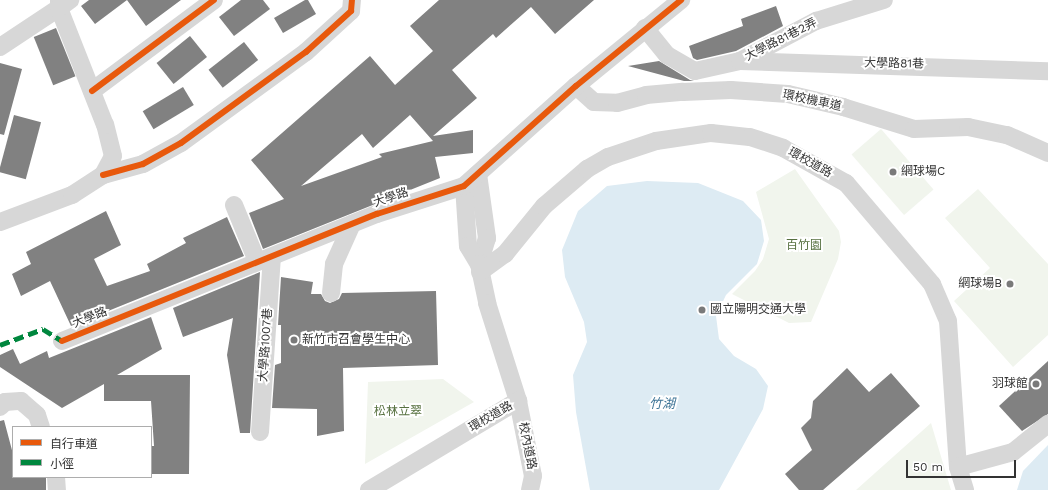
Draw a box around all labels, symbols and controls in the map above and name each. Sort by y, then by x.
street label: 大學路81巷2弄 [743,16,819,64]
street label: 大學路81巷 [864,56,924,72]
street label: 環校機車道 [781,88,843,114]
street label: 環校道路 [786,145,834,181]
place label: 網球場C [901,165,945,179]
marker: 網球場C [888,167,898,177]
street label: 大學路 [372,185,410,211]
park label: 百竹園 [786,239,822,253]
place label: 網球場B [958,277,1002,291]
marker: 網球場B [1005,279,1015,289]
place label: 國立陽明交通大學 [710,303,806,317]
street label: 大學路 [71,305,109,331]
marker: 國立陽明交通大學 [697,305,707,315]
street label: 大學路1007巷 [256,308,276,382]
place label: 新竹市召會學生中心 [302,333,410,347]
marker: 新竹市召會學生中心 [289,335,299,345]
place label: 羽球館 [992,377,1028,391]
marker: 羽球館 [1031,379,1041,389]
water label: 竹湖 [649,396,675,412]
street label: 環校道路 [467,399,515,435]
park label: 松林立翠 [374,405,422,419]
street label: 校內道路 [515,421,539,471]
legend [12,426,152,478]
text: 自行車道 [50,437,98,451]
scale bar [908,452,1018,478]
text: 小徑 [50,457,74,471]
text: 50 m [913,460,943,474]

